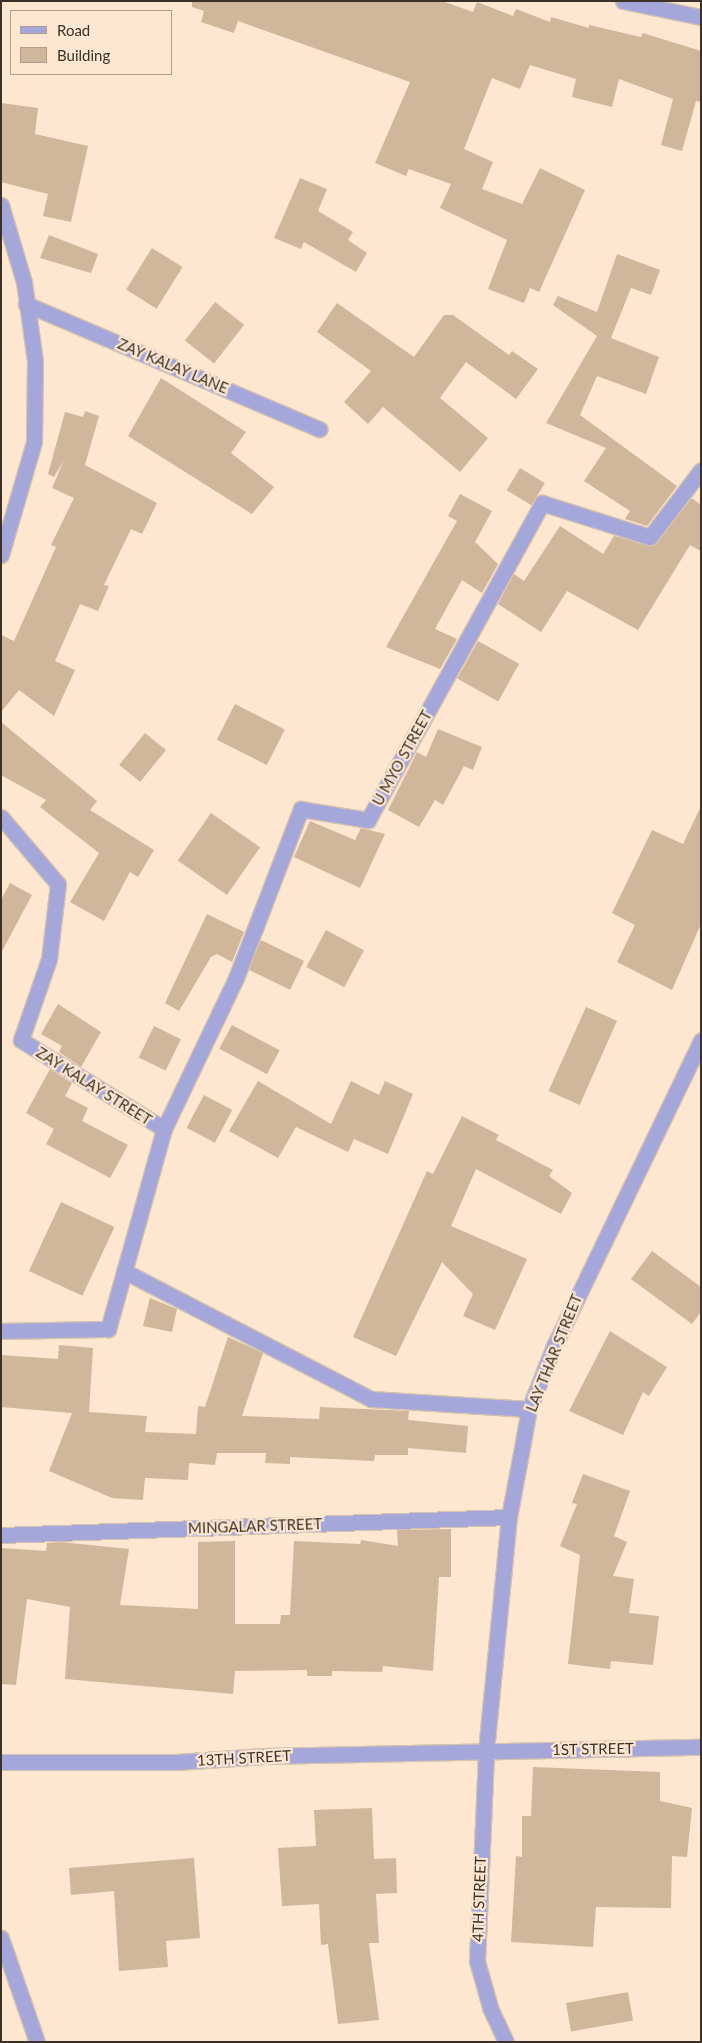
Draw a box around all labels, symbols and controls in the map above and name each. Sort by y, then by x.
legend [10,10,172,75]
text: Road [57,21,90,39]
text: Building [57,46,110,64]
street label: ZAY KALAY LANE [115,334,231,398]
street label: U MYO STREET [368,707,436,809]
street label: ZAY KALAY STREET [32,1043,156,1129]
street label: LAY THAR STREET [522,1291,586,1415]
street label: MINGALAR STREET [188,1515,322,1537]
street label: 1ST STREET [552,1739,634,1759]
street label: 13TH STREET [197,1747,291,1769]
street label: 4TH STREET [469,1856,489,1942]

